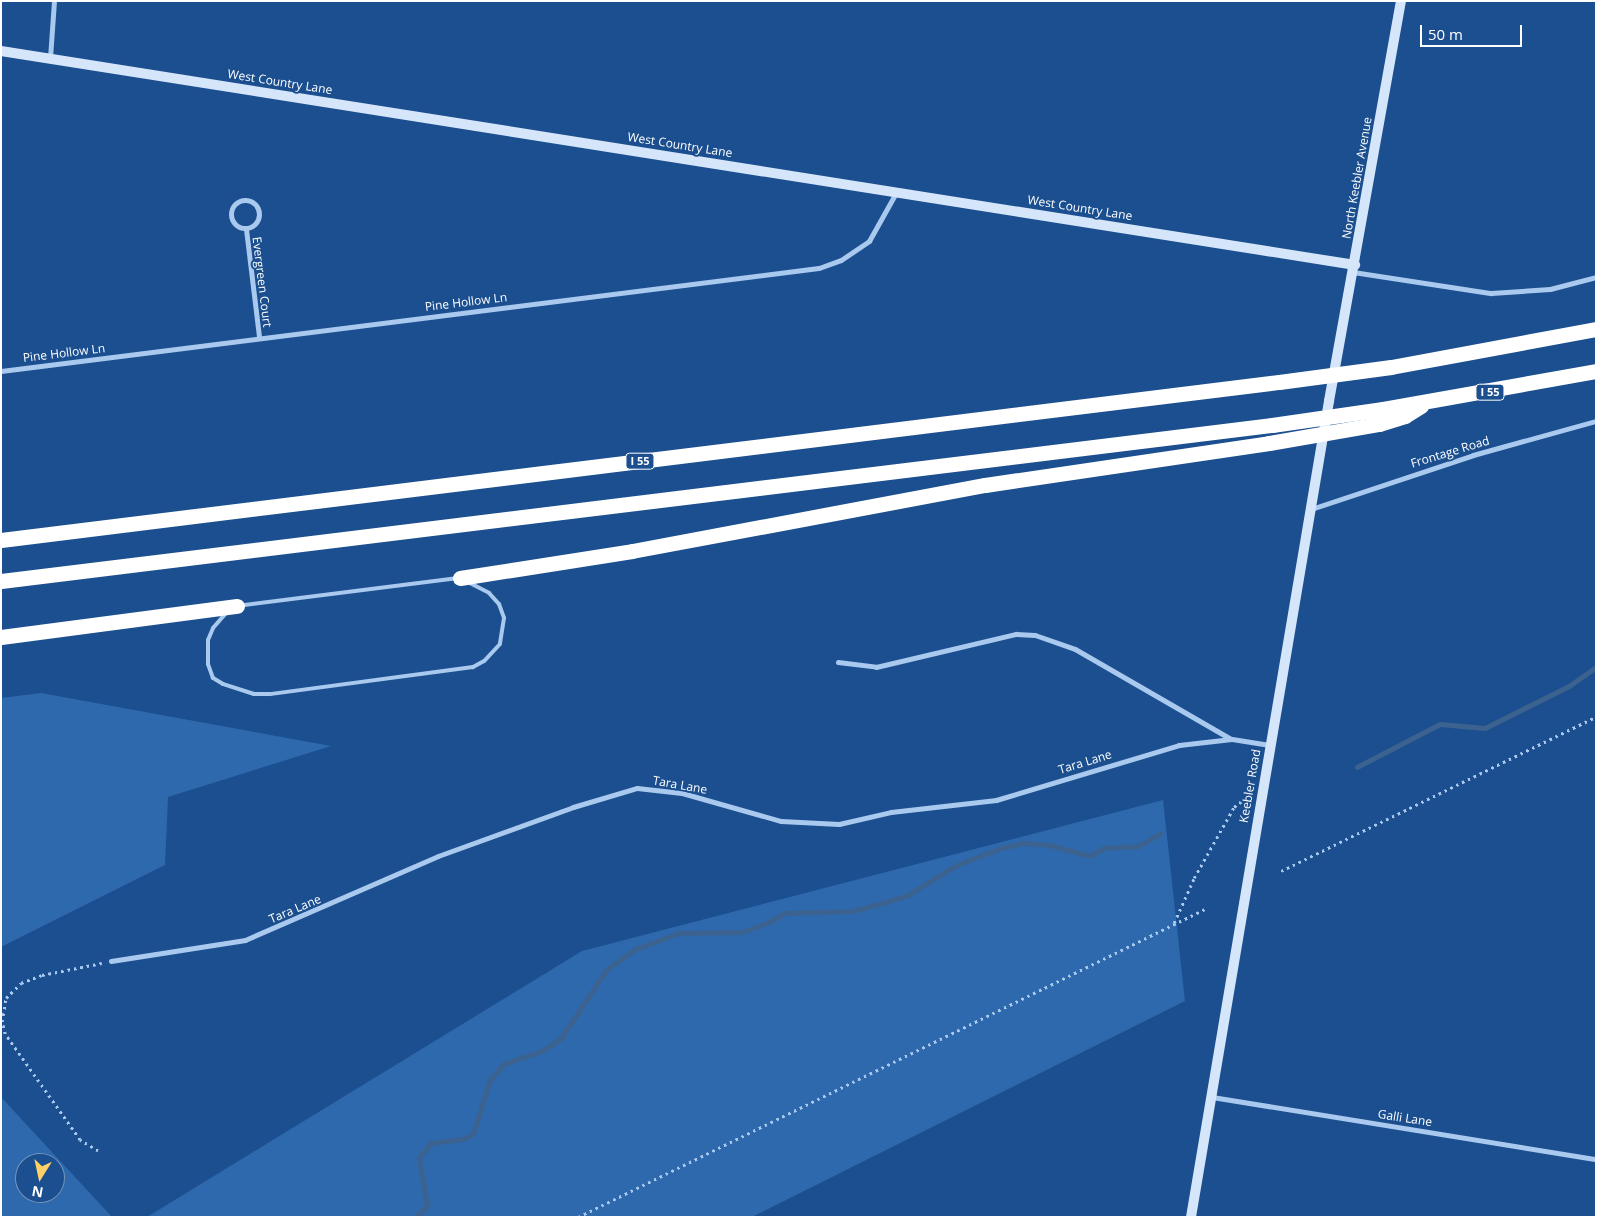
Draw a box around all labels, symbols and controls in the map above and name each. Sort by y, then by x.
scale bar [1422,15,1524,47]
text: 50 m [1428,24,1463,44]
street label: West Country Lane [227,67,333,97]
street label: North Keebler Avenue [1339,116,1375,240]
street label: West Country Lane [627,130,733,160]
street label: West Country Lane [1027,193,1133,223]
street label: Evergreen Court [249,236,275,328]
street label: Pine Hollow Ln [424,290,508,314]
street label: Pine Hollow Ln [22,341,106,365]
road number: I 55 [1475,384,1505,401]
street label: Frontage Road [1409,433,1491,471]
road number: I 55 [625,452,655,470]
street label: Tara Lane [1057,747,1113,777]
street label: Keebler Road [1236,748,1264,824]
street label: Tara Lane [652,773,708,797]
street label: Tara Lane [267,892,323,926]
street label: Galli Lane [1377,1107,1433,1129]
north arrow [15,1153,65,1203]
text: N [30,1182,45,1203]

